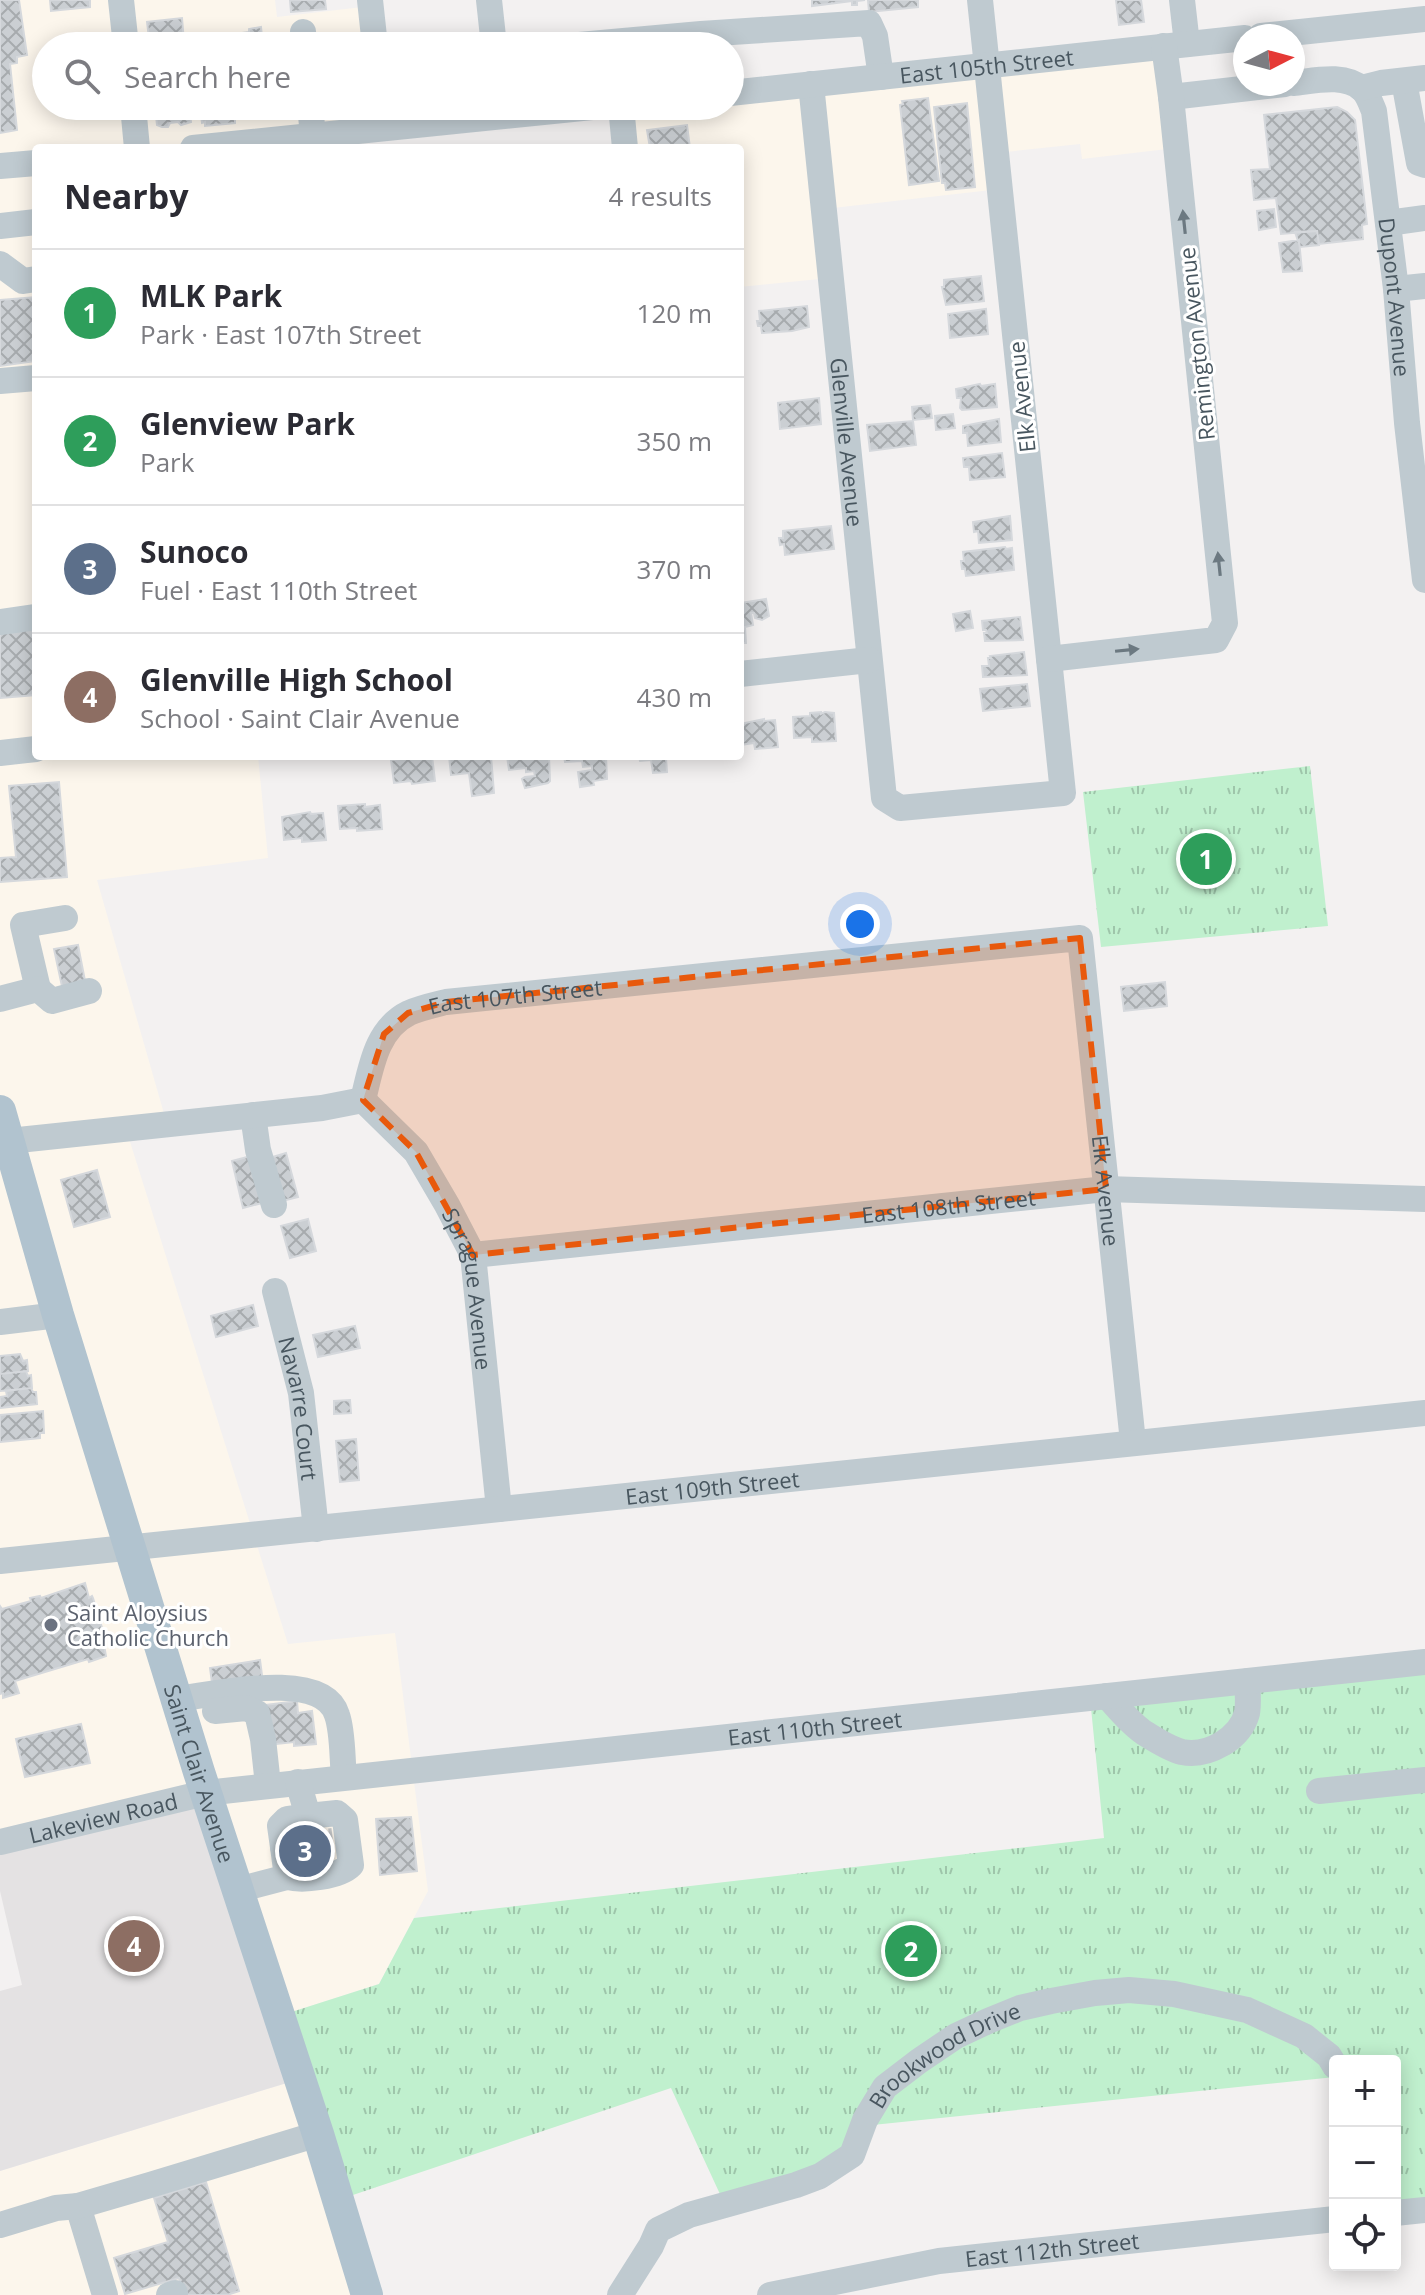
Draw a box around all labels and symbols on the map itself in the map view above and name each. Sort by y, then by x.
north arrow [1233,24,1305,96]
street label: East 105th Street [898,41,1075,90]
one-way arrow [1177,209,1190,234]
street label: Dupont Avenue [1372,216,1418,378]
street label: Remington Avenue [1171,246,1221,442]
street label: Elk Avenue [1000,340,1042,454]
street label: Glenville Avenue [824,356,871,528]
one-way arrow [1212,551,1225,576]
one-way arrow [1114,643,1139,656]
pin: 1 [1180,829,1232,889]
your location [840,904,880,944]
street label: East 107th Street [425,971,604,1021]
street label: Elk Avenue [1086,1134,1127,1248]
street label: East 108th Street [860,1181,1037,1229]
street label: Sprague Avenue [436,1202,500,1371]
street label: Navarre Court [272,1333,326,1482]
street label: East 109th Street [624,1463,801,1511]
place label: Saint Aloysius Catholic Church [67,1597,229,1652]
marker: Saint Aloysius Catholic Church [42,1616,60,1634]
street label: Saint Clair Avenue [158,1681,243,1866]
street label: East 110th Street [726,1703,903,1752]
street label: Lakeview Road [26,1785,180,1850]
pin: 3 [279,1821,331,1881]
pin: 4 [108,1916,160,1976]
pin: 2 [885,1921,937,1981]
street label: Brookwood Drive [861,1995,1024,2113]
street label: East 112th Street [963,2225,1141,2273]

